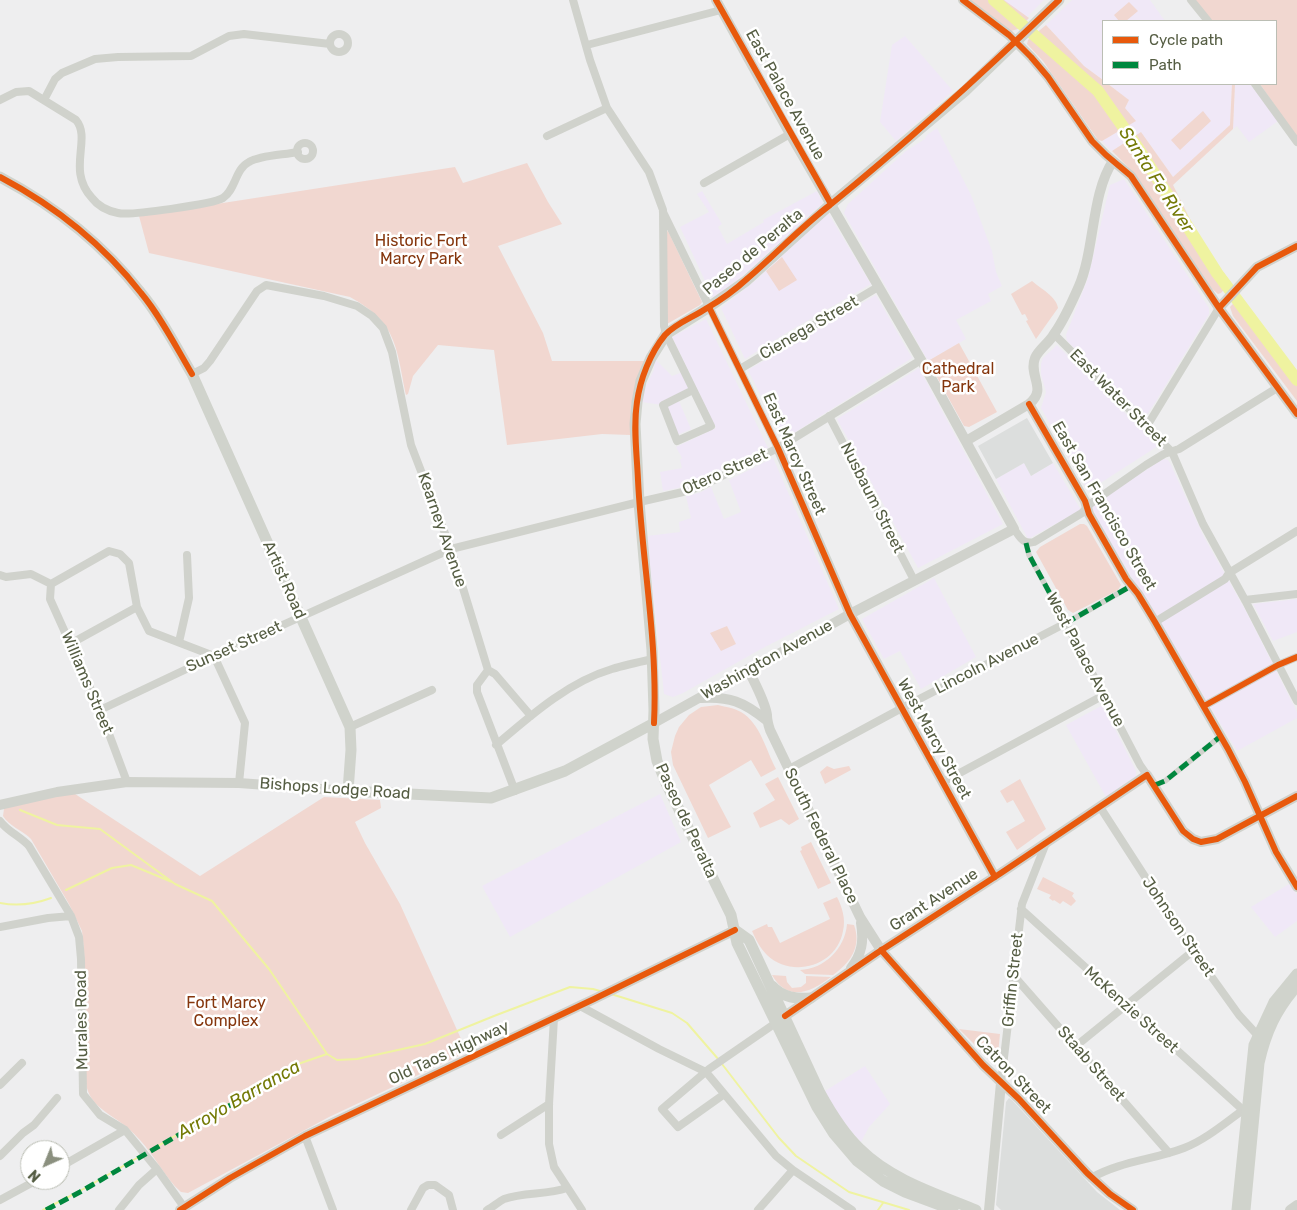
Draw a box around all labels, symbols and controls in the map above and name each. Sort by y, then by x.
legend [1102,20,1277,85]
street label: East Palace Avenue [741,26,829,164]
text: Cycle path [1149,31,1223,49]
text: Path [1149,56,1182,74]
water label: Santa Fe River [1114,123,1198,237]
street label: Paseo de Peralta [699,205,807,299]
park label: Historic Fort Marcy Park [375,231,467,269]
street label: Cienega Street [756,292,862,364]
street label: East Water Street [1065,345,1171,451]
park label: Cathedral Park [922,359,994,397]
street label: East Marcy Street [758,390,830,518]
street label: East San Francisco Street [1048,418,1160,594]
street label: Nusbaum Street [836,440,908,556]
street label: Otero Street [679,445,771,499]
street label: Kearney Avenue [413,470,471,590]
street label: Artist Road [258,538,310,622]
street label: West Palace Avenue [1042,590,1128,730]
street label: Washington Avenue [698,616,836,704]
street label: Sunset Street [183,617,285,677]
street label: Williams Street [57,629,117,737]
street label: Lincoln Avenue [932,630,1042,698]
street label: West Marcy Street [893,675,975,803]
street label: Paseo de Peralta [651,761,721,881]
street label: South Federal Place [780,765,862,907]
street label: Bishops Lodge Road [259,774,411,804]
street label: Grant Avenue [886,864,982,936]
street label: Johnson Street [1138,874,1218,980]
street label: Griffin Street [999,932,1027,1028]
street label: McKenzie Street [1080,963,1182,1057]
street label: Murales Road [72,970,92,1070]
park label: Fort Marcy Complex [186,993,266,1031]
street label: Old Taos Highway [386,1017,512,1089]
street label: Staab Street [1053,1022,1129,1106]
street label: Catron Street [971,1032,1055,1118]
water label: Arroyo Barranca [174,1056,304,1144]
north arrow [20,1140,70,1190]
text: N [25,1166,44,1185]

